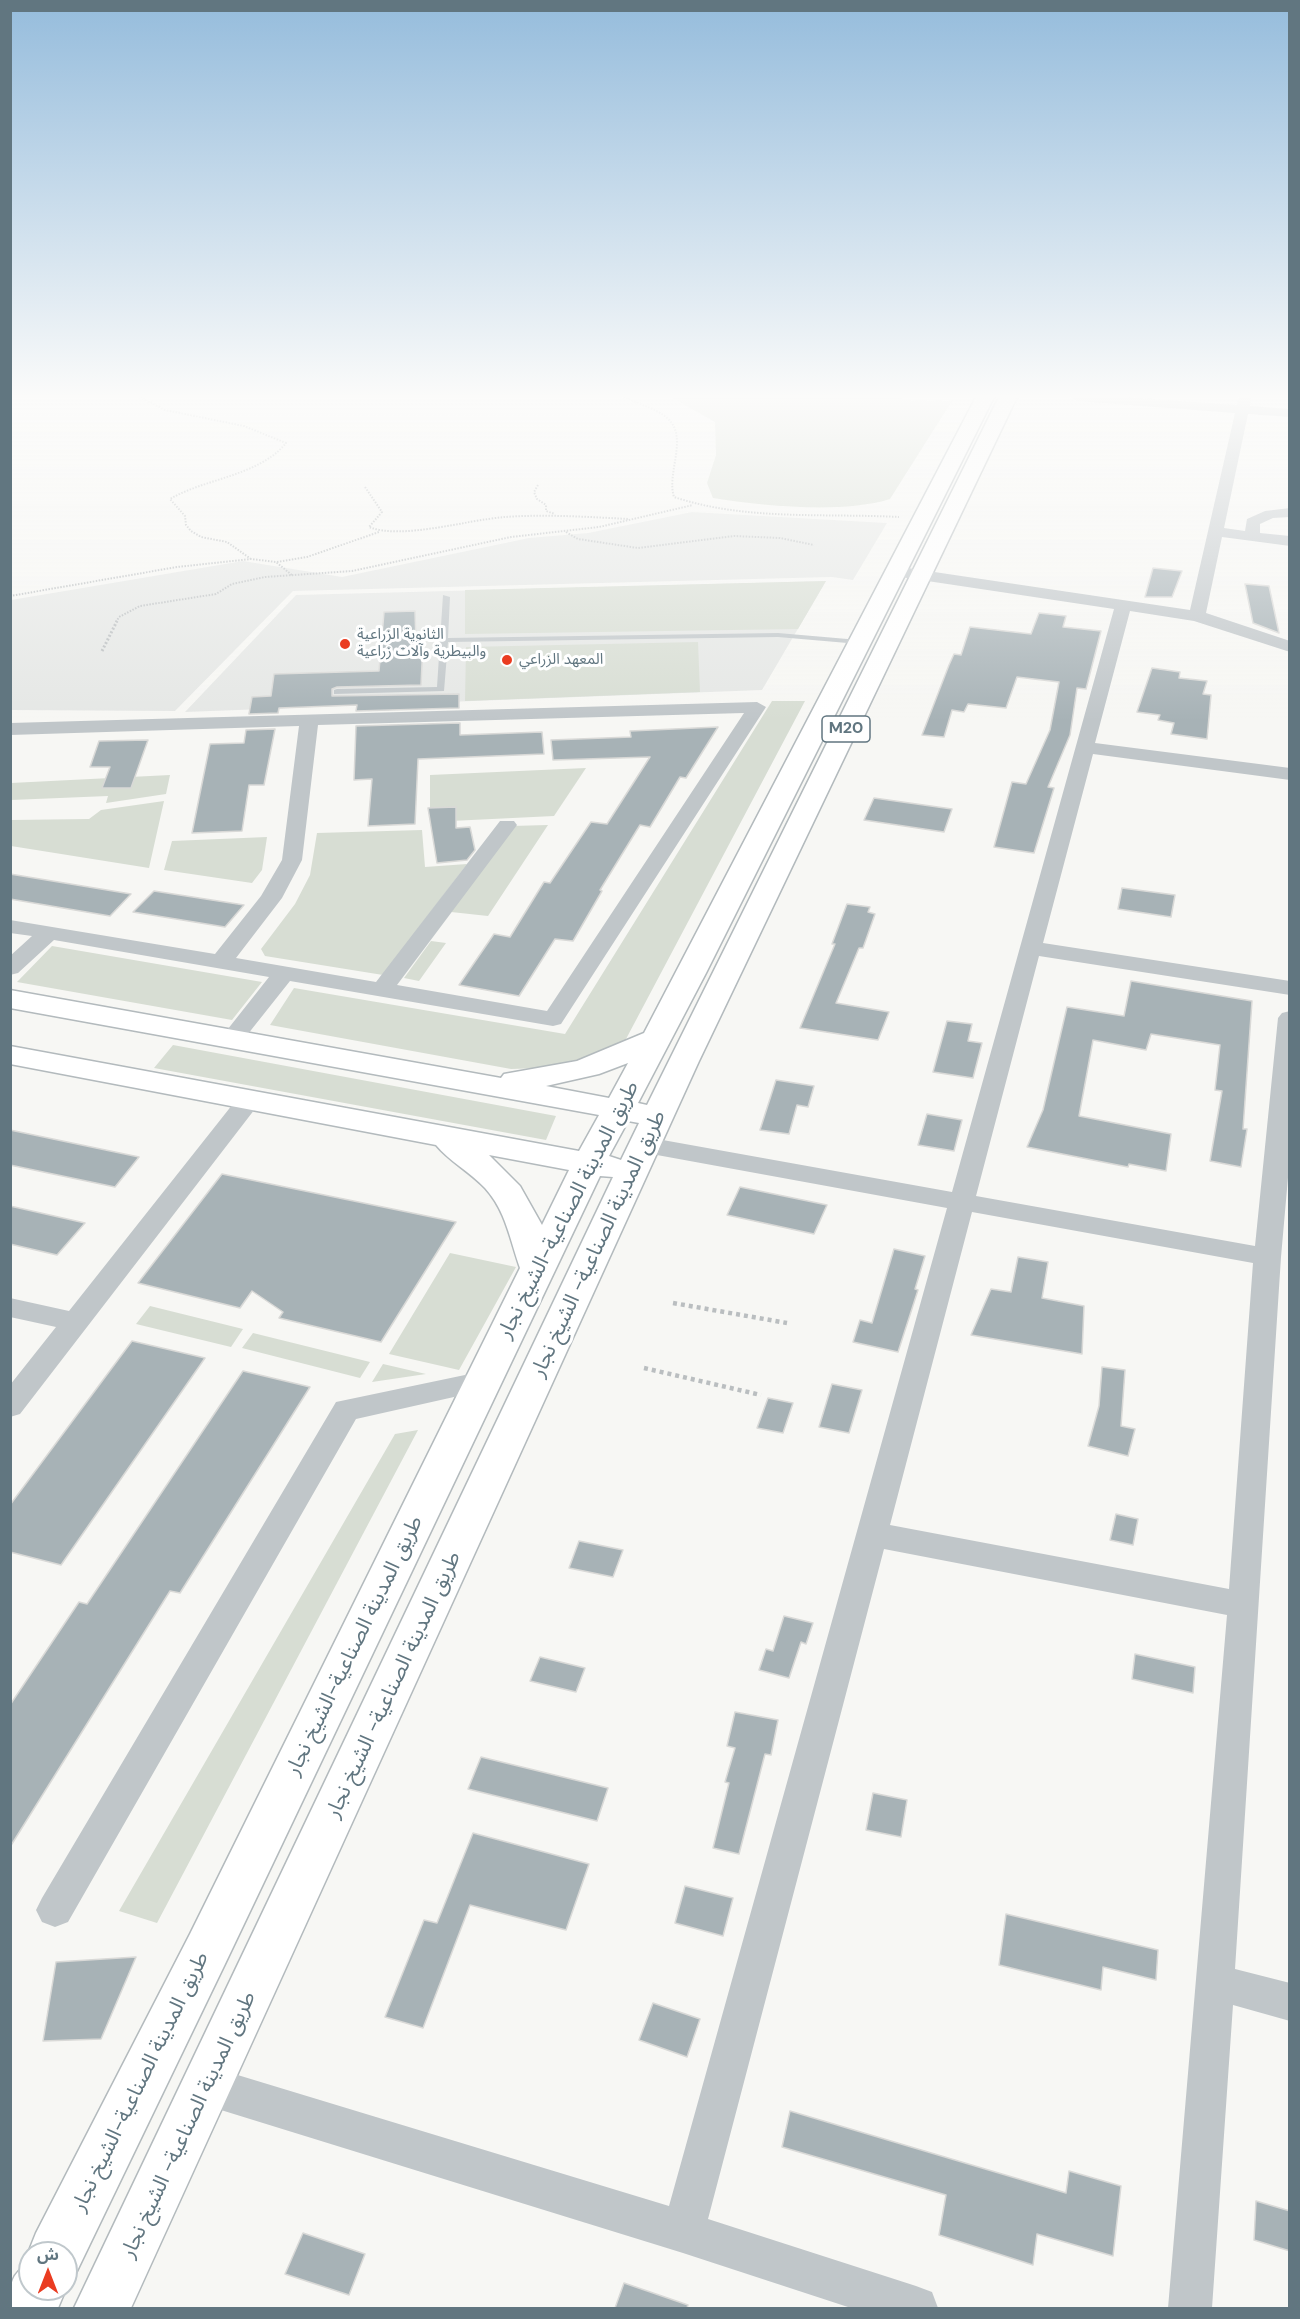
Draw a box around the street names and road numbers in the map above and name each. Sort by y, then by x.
road number: M20 [822,716,870,742]
street label: طريق المدينة الصناعية-الشيخ نجار [493,1077,645,1343]
street label: طريق المدينة الصناعية- الشيخ نجار [526,1107,672,1381]
street label: طريق المدينة الصناعية-الشيخ نجار [281,1512,429,1780]
street label: طريق المدينة الصناعية- الشيخ نجار [321,1548,467,1822]
street label: طريق المدينة الصناعية-الشيخ نجار [67,1948,215,2216]
street label: طريق المدينة الصناعية- الشيخ نجار [116,1988,262,2262]

